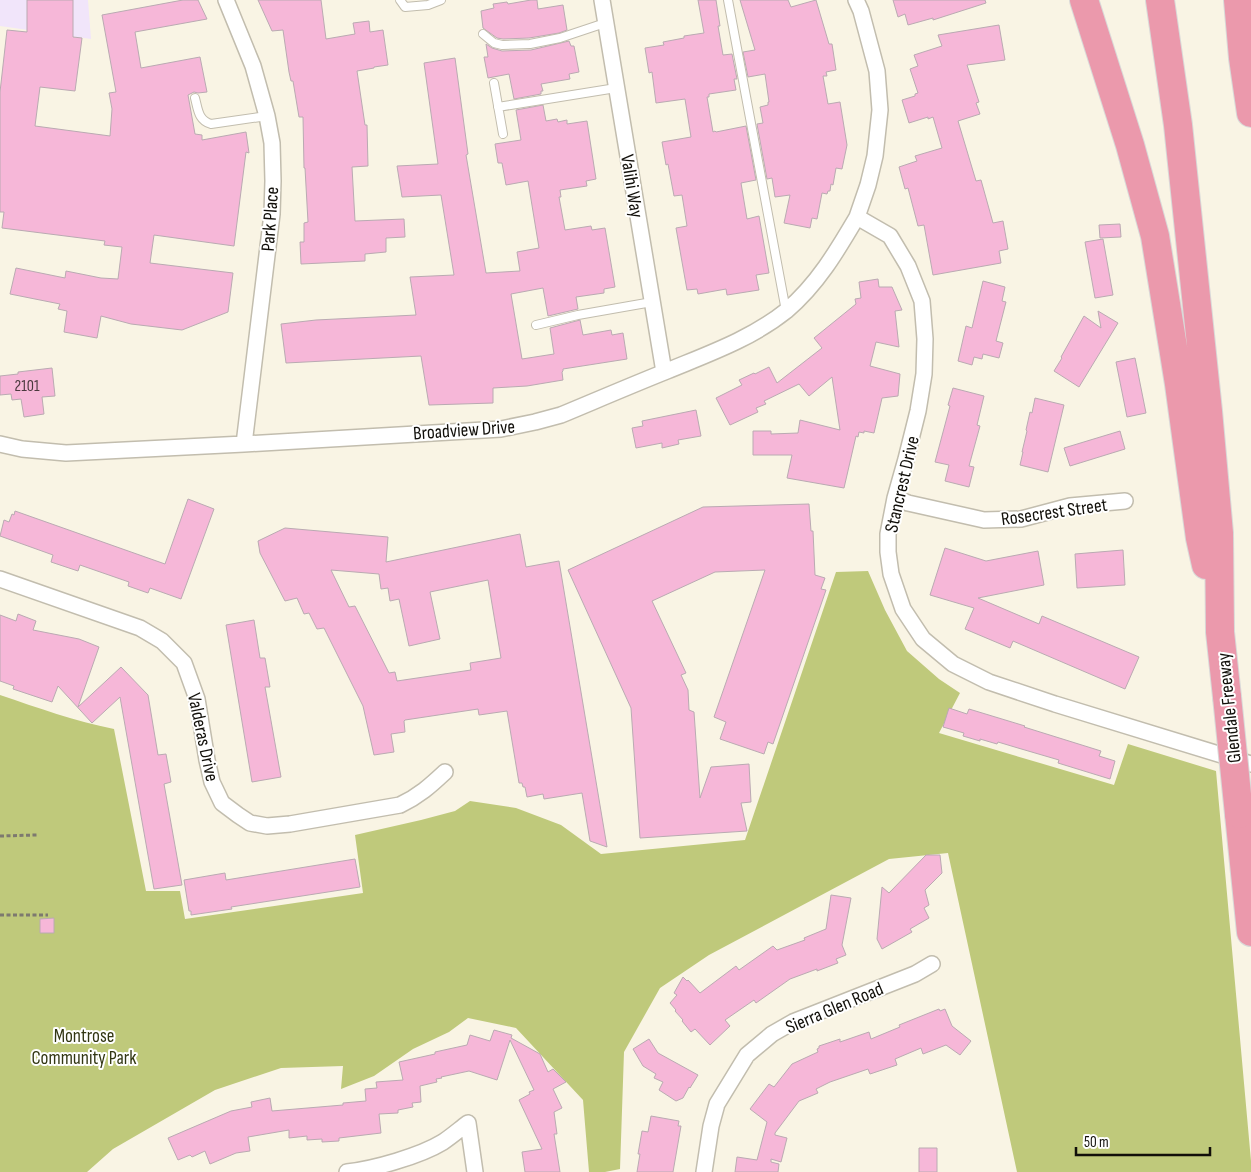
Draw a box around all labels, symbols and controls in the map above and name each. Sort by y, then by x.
street label: Valihi Way [615,153,648,220]
street label: Park Place [257,186,284,252]
house number: 2101 [15,377,40,396]
street label: Broadview Drive [412,415,516,446]
street label: Stancrest Drive [880,434,925,535]
street label: Rosecrest Street [1000,494,1109,531]
street label: Glendale Freeway [1212,651,1247,764]
street label: Valderas Drive [182,691,223,784]
street label: Sierra Glen Road [782,978,887,1039]
park label: Montrose Community Park [32,1025,137,1070]
scale bar [1076,1124,1210,1156]
text: 50 m [1084,1133,1109,1152]

